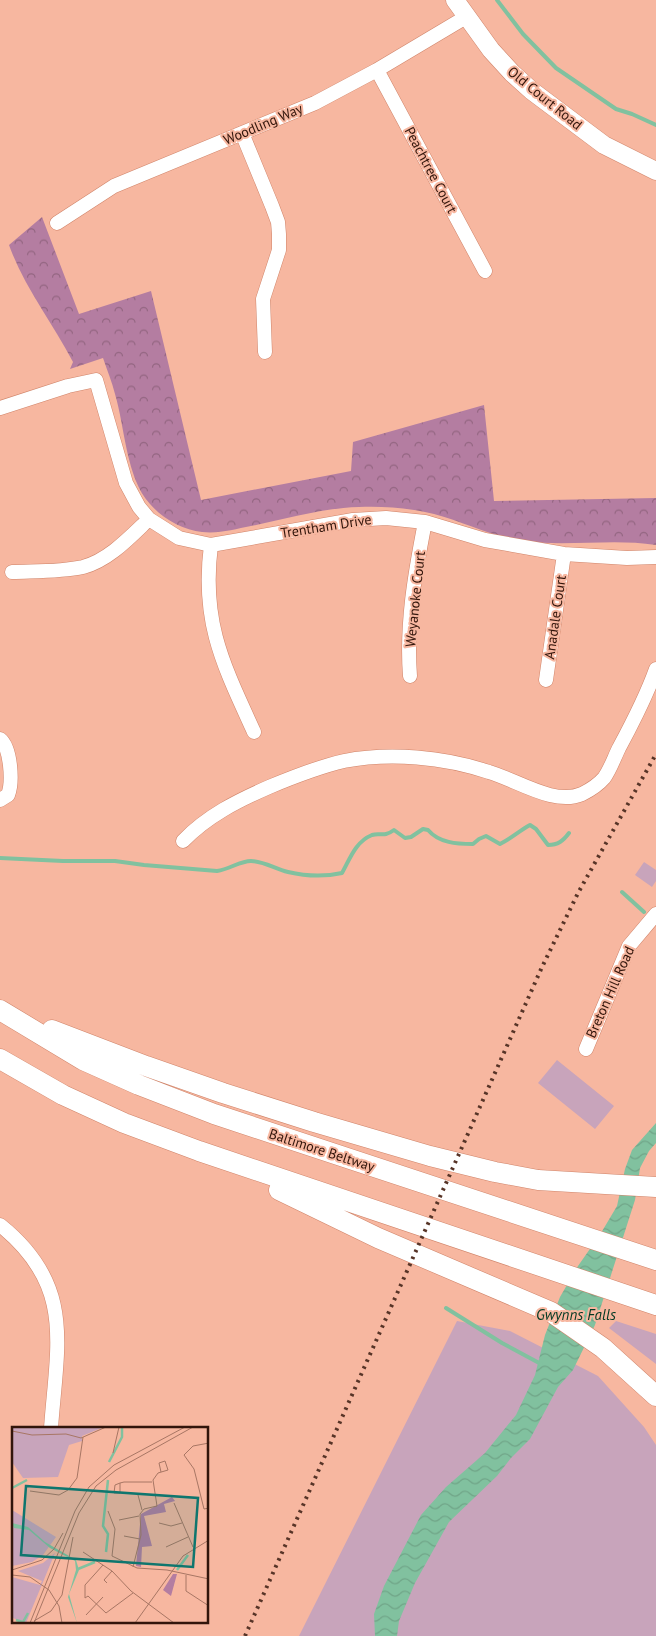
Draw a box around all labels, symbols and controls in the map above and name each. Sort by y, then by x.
street label: Old Court Road [504,62,586,134]
street label: Woodling Way [221,99,306,149]
street label: Peachtree Court [401,124,461,216]
street label: Trentham Drive [279,510,373,542]
street label: Weyanoke Court [401,550,429,648]
street label: Anadale Court [540,574,570,660]
street label: Breton Hill Road [582,943,638,1041]
street label: Baltimore Beltway [267,1124,378,1176]
water label: Gwynns Falls [536,1305,616,1324]
inset map [12,1427,209,1624]

